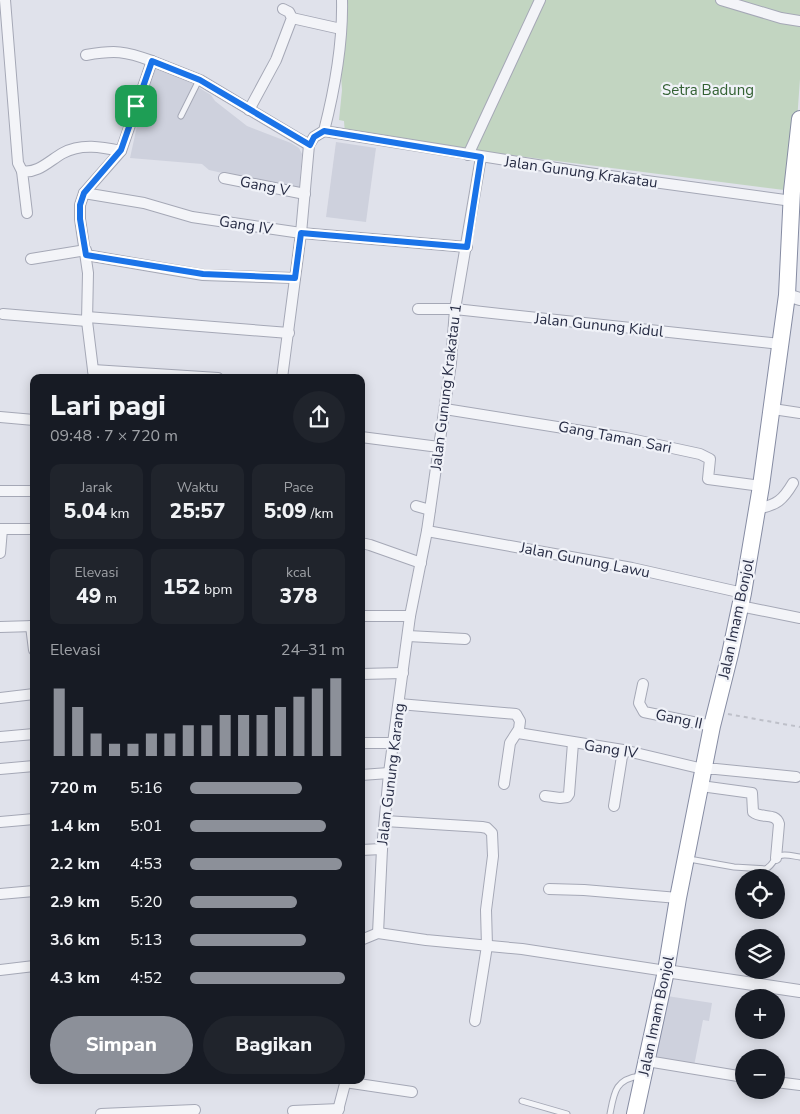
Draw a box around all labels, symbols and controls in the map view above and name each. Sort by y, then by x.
park label: Setra Badung [662,80,754,100]
pin [115,85,157,127]
icon: arrive [122,92,150,120]
street label: Jalan Gunung Krakatau [502,151,659,193]
street label: Gang V [238,171,292,201]
street label: Gang IV [218,211,275,239]
street label: Jalan Gunung Krakatau 1 [426,303,466,472]
street label: Jalan Gunung Kidul [533,308,665,342]
text: Lari pagi [50,387,166,425]
button: share [293,391,345,443]
street label: Gang Taman Sari [557,416,673,458]
text: 09:48 · 7 × 720 m [50,425,178,447]
text: Jarak [81,478,112,497]
text: Waktu [177,478,218,497]
text: Pace [284,478,313,497]
text: 5.04 [64,497,107,525]
text: 25:57 [170,497,225,525]
text: 5:09 [264,497,307,525]
text: km [107,504,129,523]
text: /km [307,504,333,523]
street label: Jalan Gunung Lawu [517,537,652,582]
street label: Jalan Imam Bonjol [713,557,759,682]
text: Elevasi [74,563,119,582]
text: kcal [286,563,311,582]
text: 152 [163,573,200,601]
text: bpm [200,580,232,599]
text: 49 [76,582,101,610]
text: 378 [280,582,317,610]
text: m [101,589,117,608]
text: Elevasi [50,639,100,661]
text: 24–31 m [281,639,345,661]
street label: Jalan Gunung Karang [372,702,410,847]
street label: Gang II [654,704,704,734]
street label: Gang IV [583,735,640,763]
text: 720 m [50,777,97,799]
text: 5:16 [130,777,162,799]
text: 1.4 km [50,815,100,837]
text: 5:01 [130,815,162,837]
text: 2.2 km [50,853,100,875]
text: 4:53 [130,853,162,875]
map controls [735,869,785,1099]
button: locate [735,869,785,919]
text: 2.9 km [50,891,100,913]
text: 5:20 [130,891,162,913]
text: 3.6 km [50,929,100,951]
text: 5:13 [130,929,162,951]
button: layers [735,929,785,979]
street label: Jalan Imam Bonjol [633,954,679,1079]
text: 4.3 km [50,967,100,989]
text: 4:52 [130,967,162,989]
button: + [735,989,785,1039]
button: Simpan [50,1016,193,1074]
button: Bagikan [203,1016,345,1074]
button: − [735,1049,785,1099]

